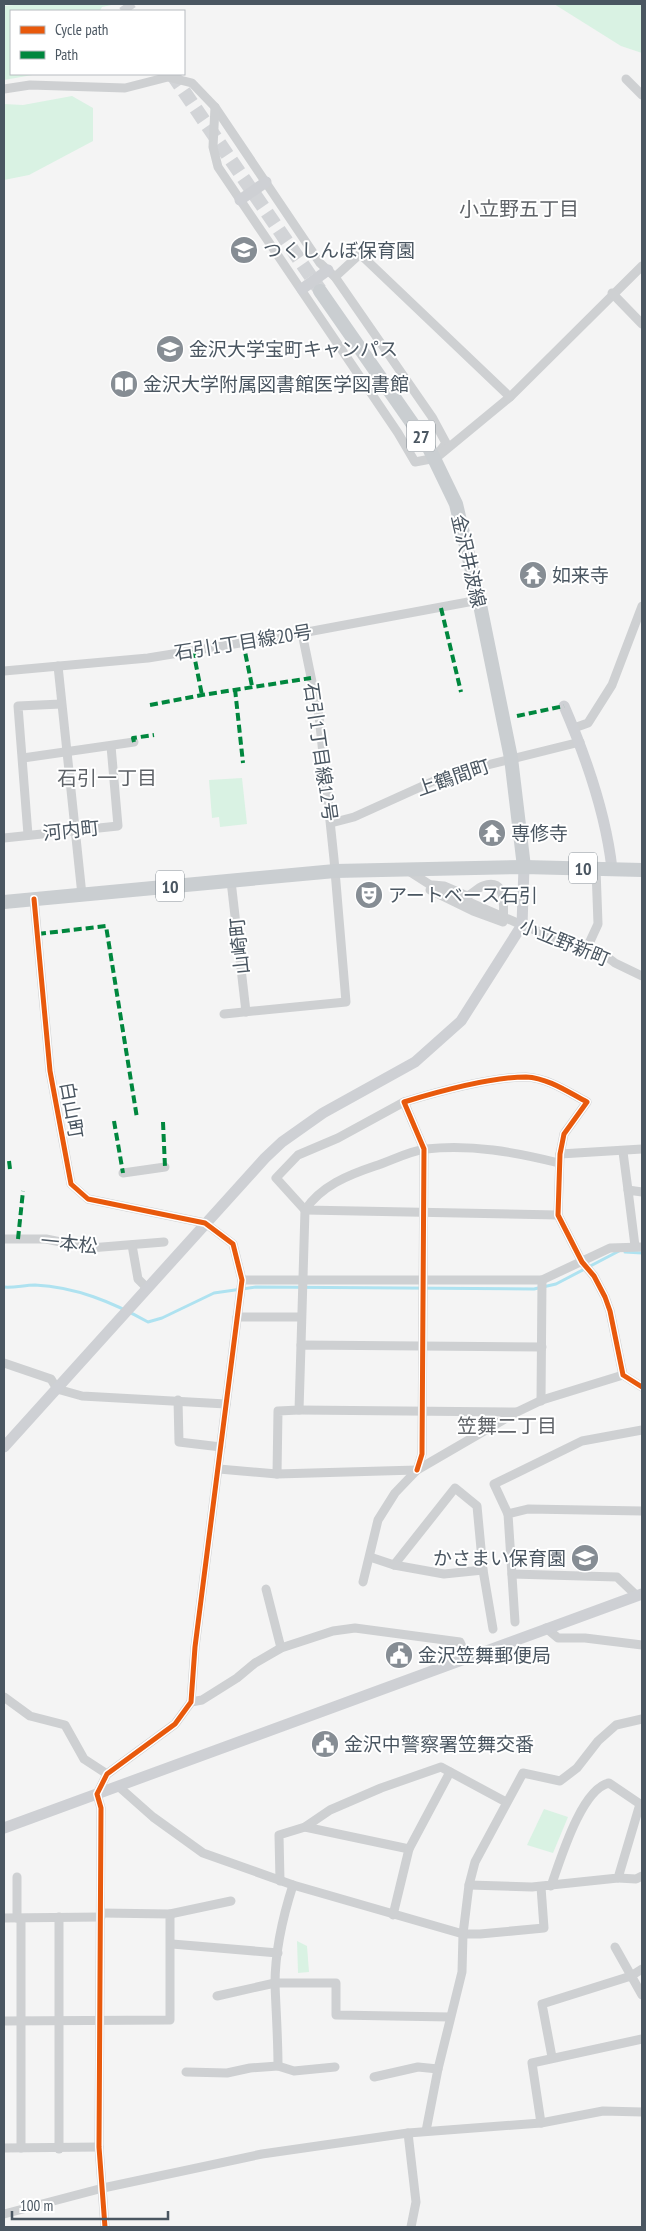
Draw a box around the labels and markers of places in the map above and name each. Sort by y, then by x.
school or university icon: つくしんぼ保育園 [229,235,259,265]
place label: つくしんぼ保育園 [263,238,415,262]
school or university icon: 金沢大学宝町キャンパス [155,334,185,364]
place label: 金沢大学宝町キャンパス [189,337,398,361]
library icon: 金沢大学附属図書館医学図書館 [109,369,139,399]
place label: 金沢大学附属図書館医学図書館 [143,372,409,396]
temple icon: 如来寺 [518,560,548,590]
place label: 如来寺 [552,563,609,587]
temple icon: 専修寺 [477,818,507,848]
place label: 専修寺 [511,821,568,845]
theatre icon: アートベース石引 [354,880,384,910]
place label: アートベース石引 [388,883,538,907]
school or university icon: かさまい保育園 [570,1543,600,1573]
place label: かさまい保育園 [433,1546,566,1570]
public building icon: 金沢笠舞郵便局 [384,1640,414,1670]
place label: 金沢笠舞郵便局 [418,1643,551,1667]
public building icon: 金沢中警察署笠舞交番 [310,1729,340,1759]
place label: 金沢中警察署笠舞交番 [344,1732,534,1756]

